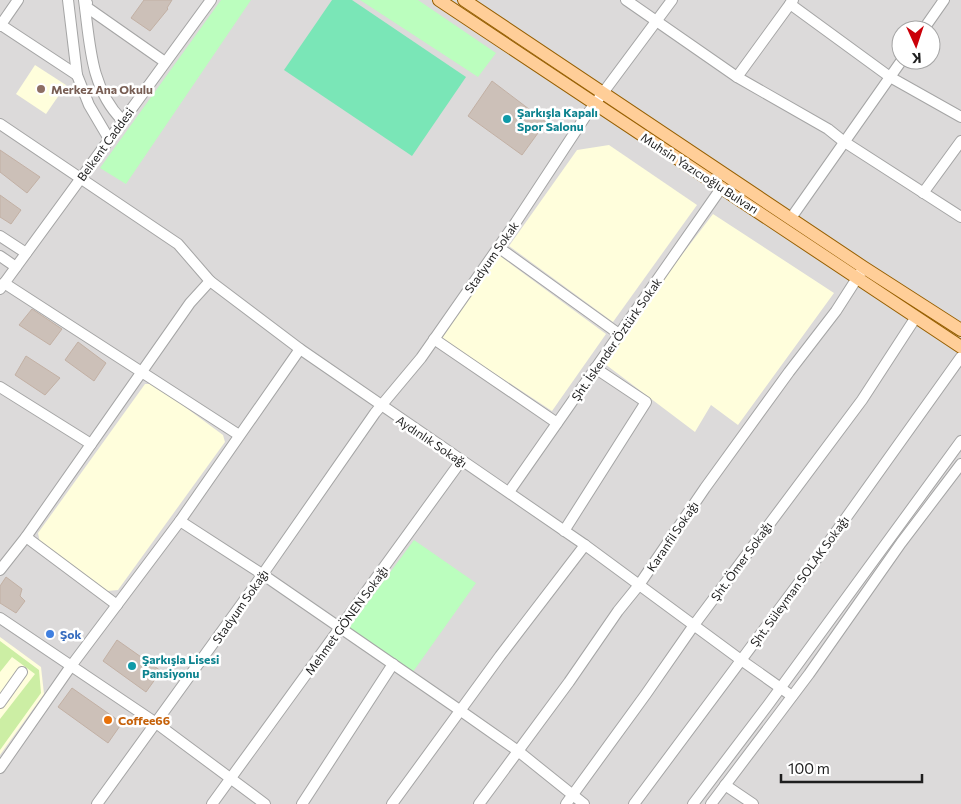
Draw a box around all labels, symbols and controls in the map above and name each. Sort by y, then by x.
north arrow [891,20,941,70]
text: K [911,50,922,67]
place label: Merkez Ana Okulu [51,82,153,96]
marker: Merkez Ana Okulu [35,83,47,95]
street label: Belkent Caddesi [74,105,136,183]
place label: Şarkışla Kapalı Spor Salonu [517,105,598,133]
marker: Şarkışla Kapalı Spor Salonu [501,113,513,125]
street label: Muhsin Yazıcıoğlu Bulvarı [639,130,761,216]
street label: Stadyum Sokak [461,218,521,296]
street label: Şht. İskender Öztürk Sokak [568,274,664,403]
street label: Aydınlık Sokağı [394,412,470,470]
street label: Karanfil Sokağı [643,498,701,574]
street label: Şht. Süleyman SOLAK Sokağı [747,513,851,649]
street label: Şht. Ömer Sokağı [708,519,774,603]
street label: Mehmet GÖNEN Sokağı [302,563,390,677]
street label: Stadyum Sokağı [209,566,271,646]
place label: Şok [60,627,81,641]
marker: Şok [44,628,56,640]
place label: Şarkışla Lisesi Pansiyonu [142,652,219,680]
marker: Şarkışla Lisesi Pansiyonu [126,660,138,672]
place label: Coffee66 [118,713,170,727]
marker: Coffee66 [102,714,114,726]
scale bar [781,752,922,784]
text: 100 m [788,759,830,777]

